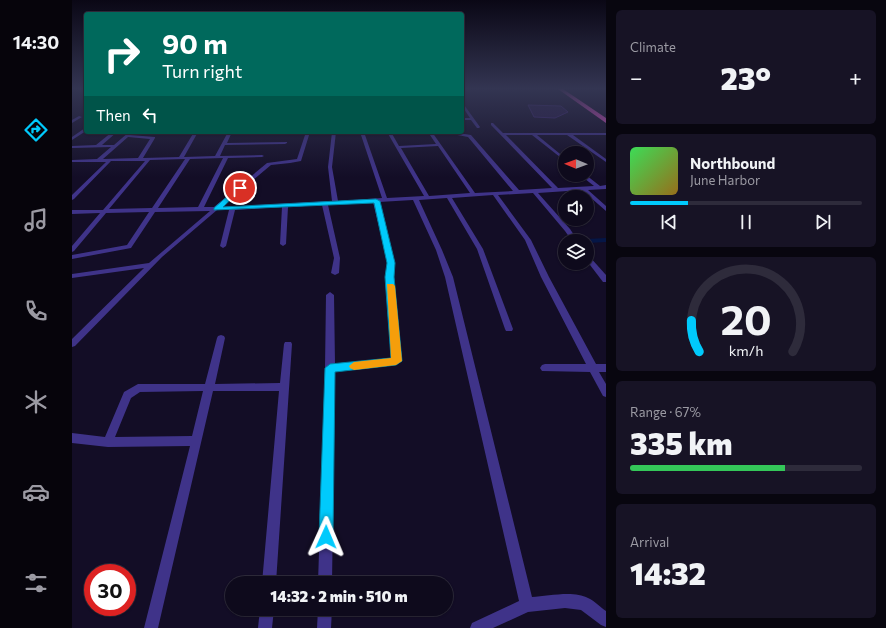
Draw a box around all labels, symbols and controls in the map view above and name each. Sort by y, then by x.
text: 90 m [162,26,228,60]
icon: right [96,28,148,80]
text: 14:30 [13,31,59,53]
text: Climate [630,39,676,55]
text: 23° [721,59,771,96]
text: Turn right [162,60,242,82]
text: − [630,64,643,91]
text: + [849,64,862,91]
icon: left [139,104,161,126]
text: Then [96,106,131,124]
icon: directions [22,116,50,144]
north arrow [558,146,594,182]
map controls [558,146,594,270]
text: Northbound [690,154,775,172]
pin [223,171,257,205]
text: June Harbor [690,172,760,188]
icon: arrive [229,177,251,199]
button: sound [558,190,594,226]
icon: music [22,206,50,234]
icon: previous [658,211,680,233]
icon: pause [735,211,757,233]
icon: next [812,211,834,233]
button: layers [558,234,594,270]
text: 20 [720,293,772,344]
icon: phone [22,297,50,325]
text: km/h [729,341,763,359]
icon: climate [22,388,50,416]
text: Range · 67% [630,404,701,420]
text: 335 km [630,424,732,461]
icon: car [22,478,50,506]
position arrow [305,516,347,558]
text: Arrival [630,534,669,550]
text: 14:32 [630,554,706,591]
speed limit sign: 30 [84,564,136,616]
icon: filters [22,569,50,597]
text: 14:32 · 2 min · 510 m [270,587,408,605]

